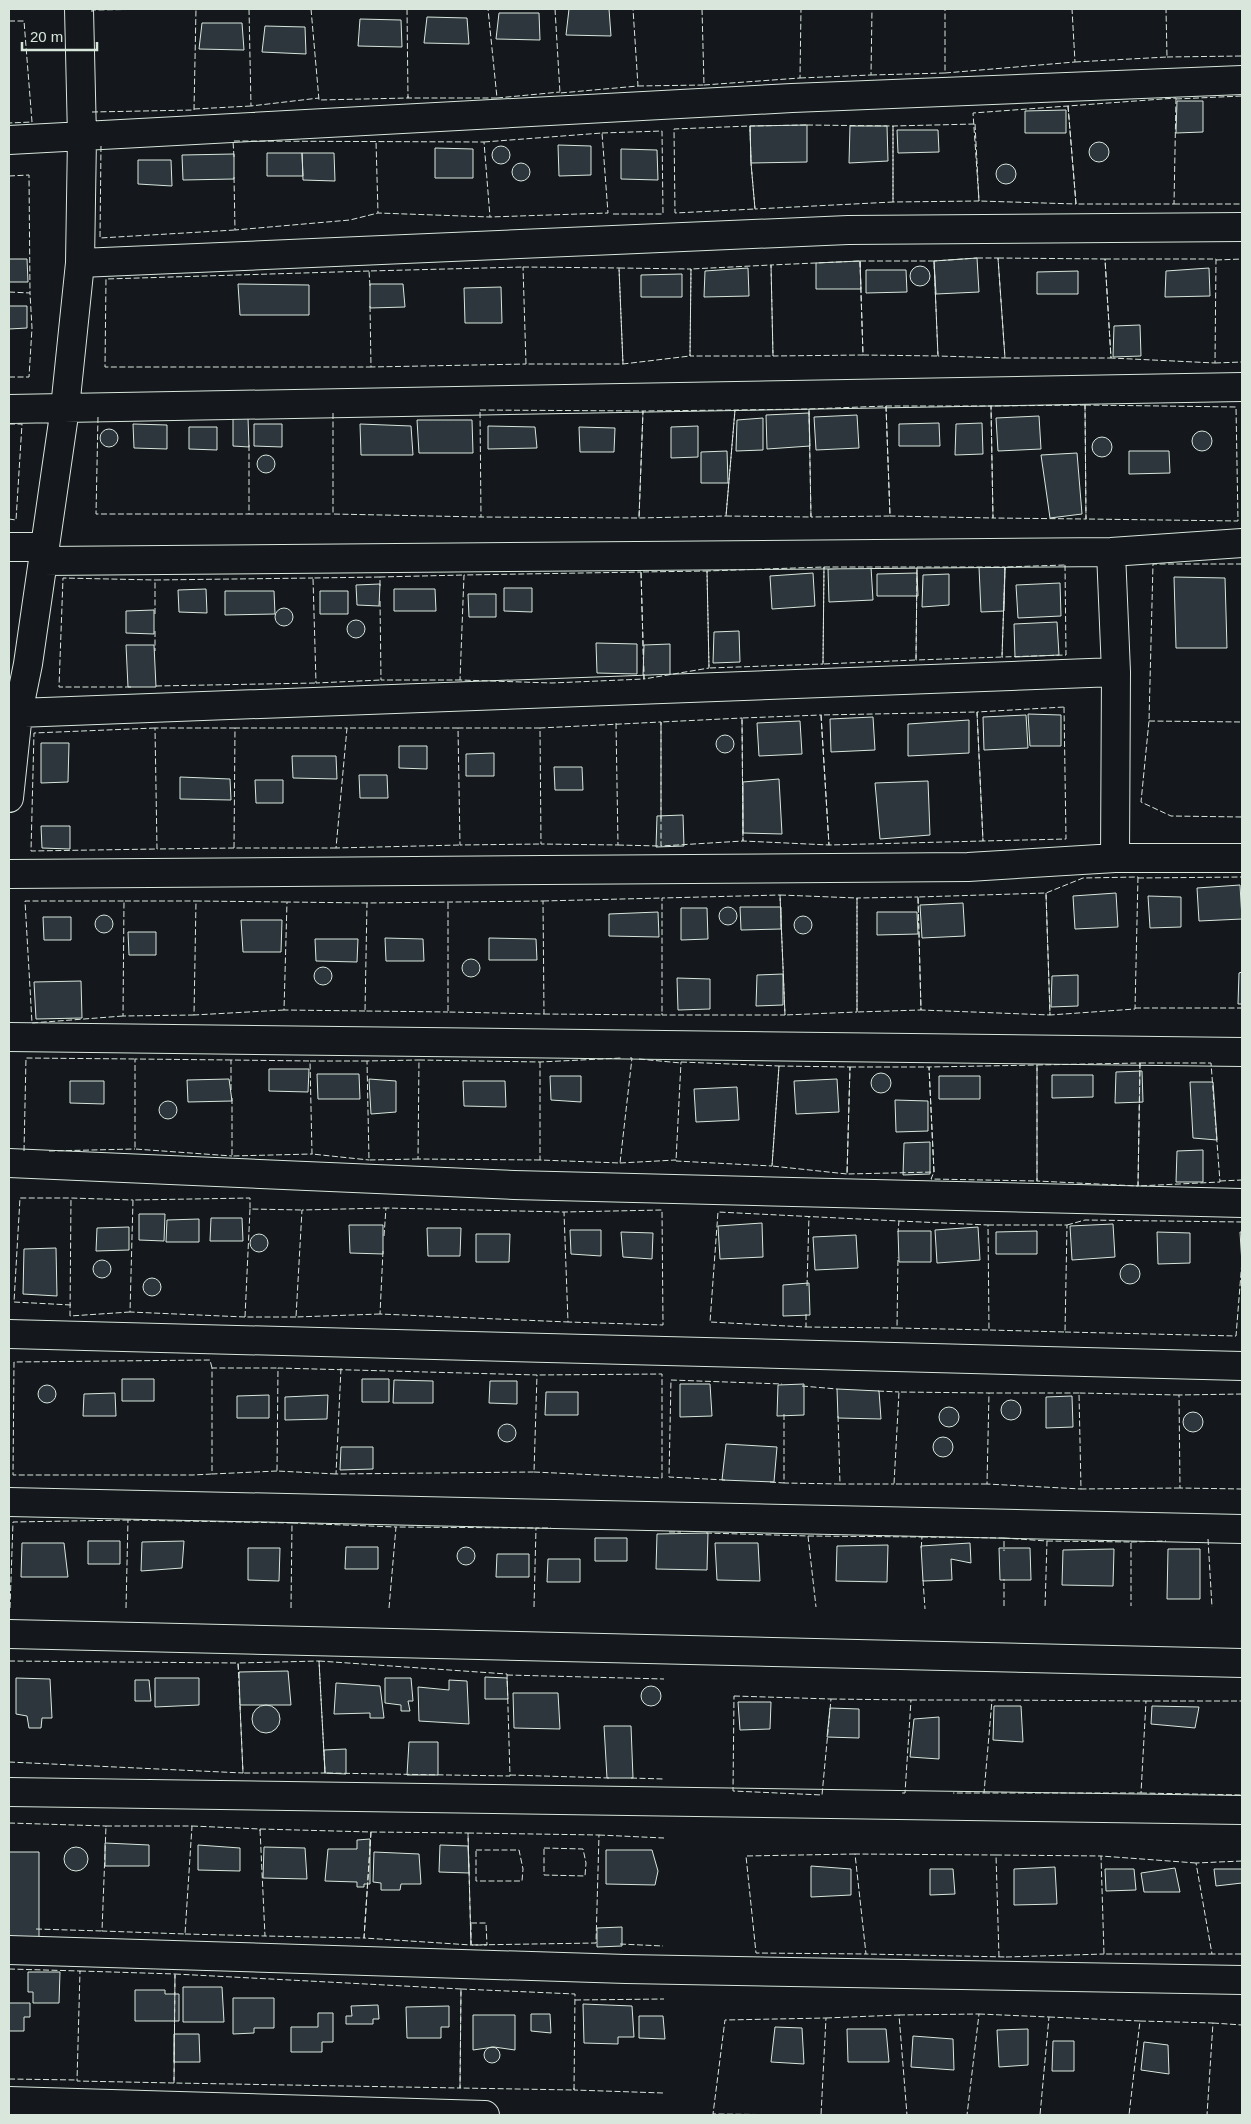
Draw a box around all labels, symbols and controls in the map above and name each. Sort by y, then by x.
scale bar [22,20,98,52]
text: 20 m [30,28,63,45]

